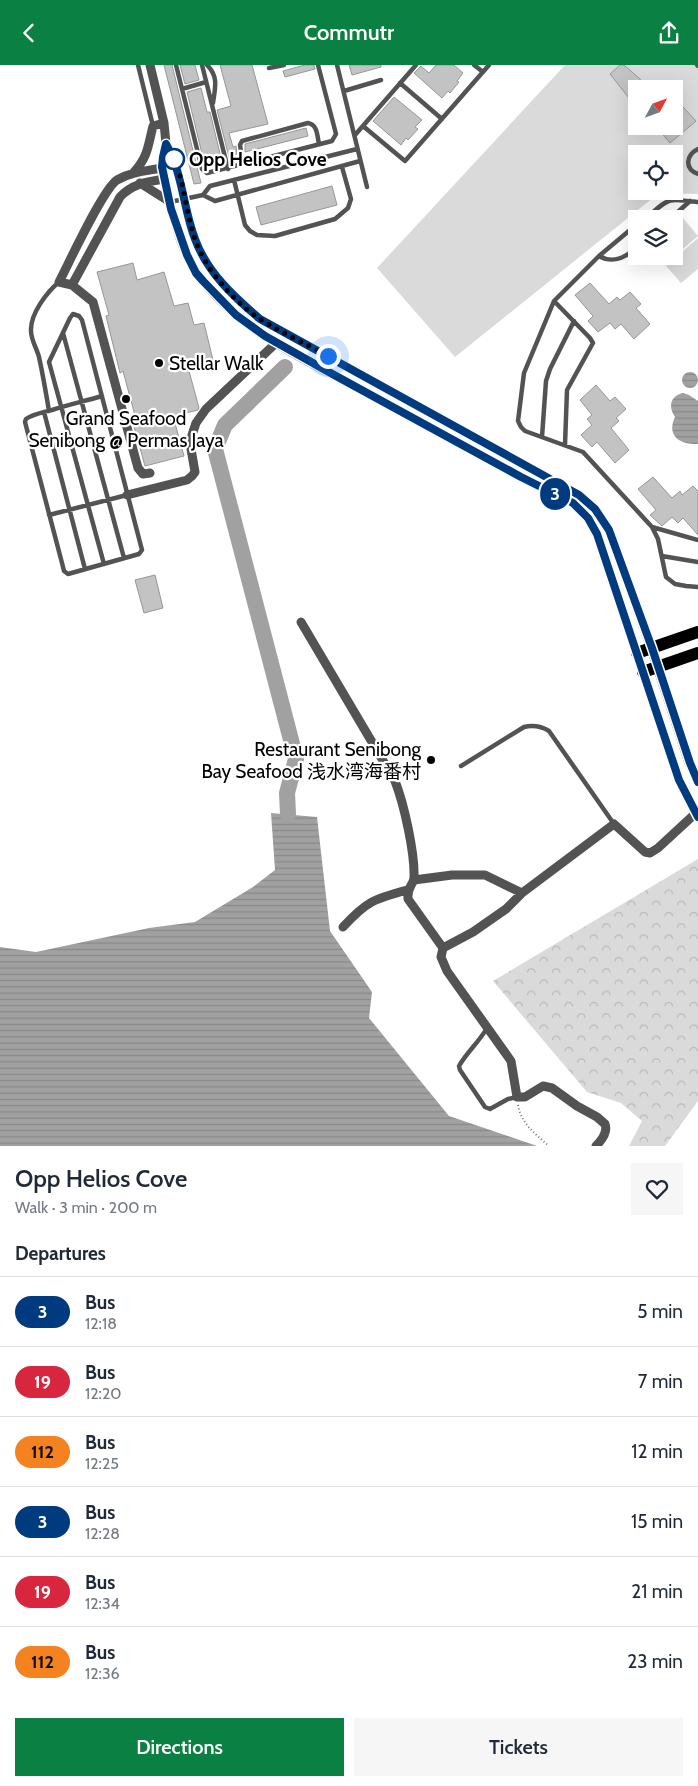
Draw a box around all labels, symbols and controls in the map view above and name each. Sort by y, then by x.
icon: back [15,19,43,47]
text: Commutr [304,19,394,46]
icon: share [655,19,683,47]
north arrow [628,80,682,135]
map controls [628,80,683,265]
button: locate [628,145,683,200]
marker: Opp Helios Cove [163,148,185,170]
place label: Opp Helios Cove [189,148,327,171]
button: layers [628,210,683,265]
your location [316,344,341,369]
place label: Stellar Walk [169,352,264,375]
marker: Stellar Walk [153,357,165,369]
marker: Grand Seafood Senibong @ Permas Jaya [120,393,132,405]
place label: Grand Seafood Senibong @ Permas Jaya [28,407,224,452]
line badge: 3 [539,478,571,510]
text: 3 [550,483,560,505]
place label: Restaurant Senibong Bay Seafood 浅水湾海番村 [201,738,422,783]
marker: Restaurant Senibong Bay Seafood 浅水湾海番村 [425,754,437,766]
button: heart [631,1163,683,1215]
text: Opp Helios Cove [15,1164,187,1193]
text: Walk · 3 min · 200 m [15,1198,157,1217]
text: Departures [15,1242,106,1265]
text: Bus [85,1291,115,1314]
text: 5 min [637,1300,683,1323]
text: 3 [38,1301,47,1323]
text: 12:18 [85,1314,117,1333]
text: Bus [85,1361,115,1384]
text: 7 min [638,1370,683,1393]
text: 19 [34,1371,51,1393]
text: 12:20 [85,1384,121,1403]
text: Bus [85,1431,115,1454]
text: 12 min [631,1440,683,1463]
text: 112 [31,1441,54,1463]
text: 12:25 [85,1454,119,1473]
text: Bus [85,1501,115,1524]
text: 15 min [631,1510,683,1533]
text: 3 [38,1511,47,1533]
text: 12:28 [85,1524,120,1543]
text: Bus [85,1571,115,1594]
text: 21 min [631,1580,683,1603]
text: 19 [34,1581,51,1603]
text: 12:34 [85,1594,120,1613]
text: Bus [85,1641,115,1664]
text: 23 min [627,1650,683,1673]
text: 112 [31,1651,54,1673]
text: 12:36 [85,1664,120,1683]
button: Directions [15,1718,344,1776]
button: Tickets [354,1718,683,1776]

